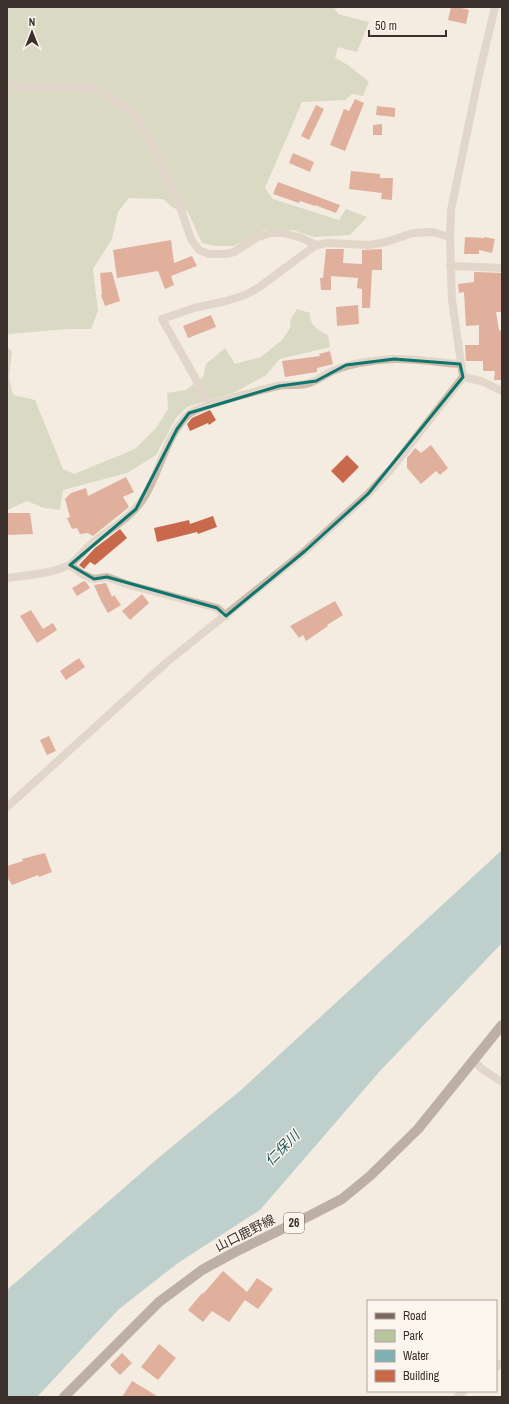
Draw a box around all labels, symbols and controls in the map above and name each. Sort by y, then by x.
north arrow [12,12,52,52]
scale bar [369,12,446,38]
text: N [29,15,35,29]
text: 50 m [375,18,397,34]
water label: 仁保川 [261,1125,305,1169]
street label: 山口鹿野線 [212,1211,278,1255]
road number: 26 [284,1213,304,1233]
legend [367,1300,497,1392]
text: Road [403,1308,427,1324]
text: Park [403,1328,423,1344]
text: Water [403,1348,430,1364]
text: Building [403,1368,440,1384]

